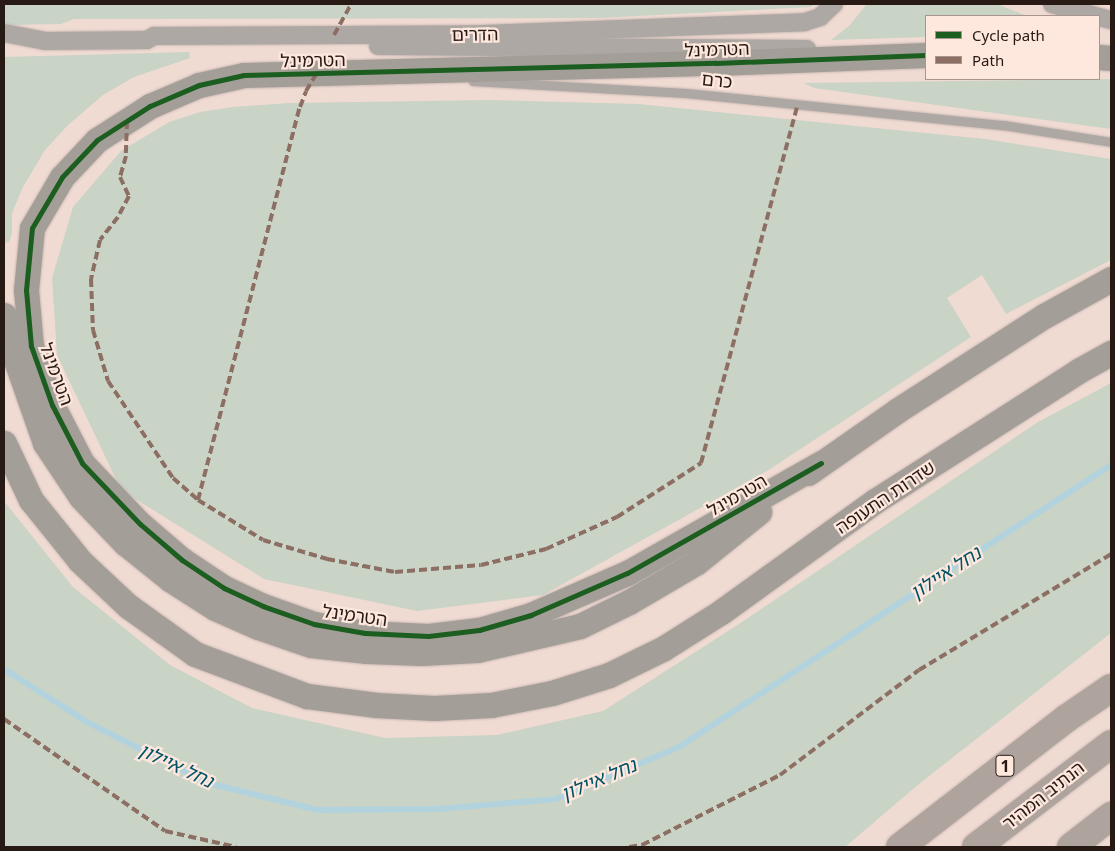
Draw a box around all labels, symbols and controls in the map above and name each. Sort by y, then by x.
legend [925,15,1100,80]
street label: הדרים [451,23,499,45]
text: Cycle path [972,25,1045,45]
street label: הטרמינל [684,37,750,61]
street label: הטרמינל [280,49,346,71]
text: Path [972,50,1004,70]
street label: כרם [700,68,734,92]
street label: הטרמינל [36,340,78,408]
street label: שדרות התעופה [831,456,939,538]
street label: הטרמינל [703,469,771,521]
water label: נחל איילון [907,542,985,604]
street label: הטרמינל [321,600,389,630]
water label: נחל איילון [135,739,217,793]
road number: 1 [995,752,1015,779]
water label: נחל איילון [558,754,640,806]
street label: הנתיב המהיר [998,756,1088,834]

